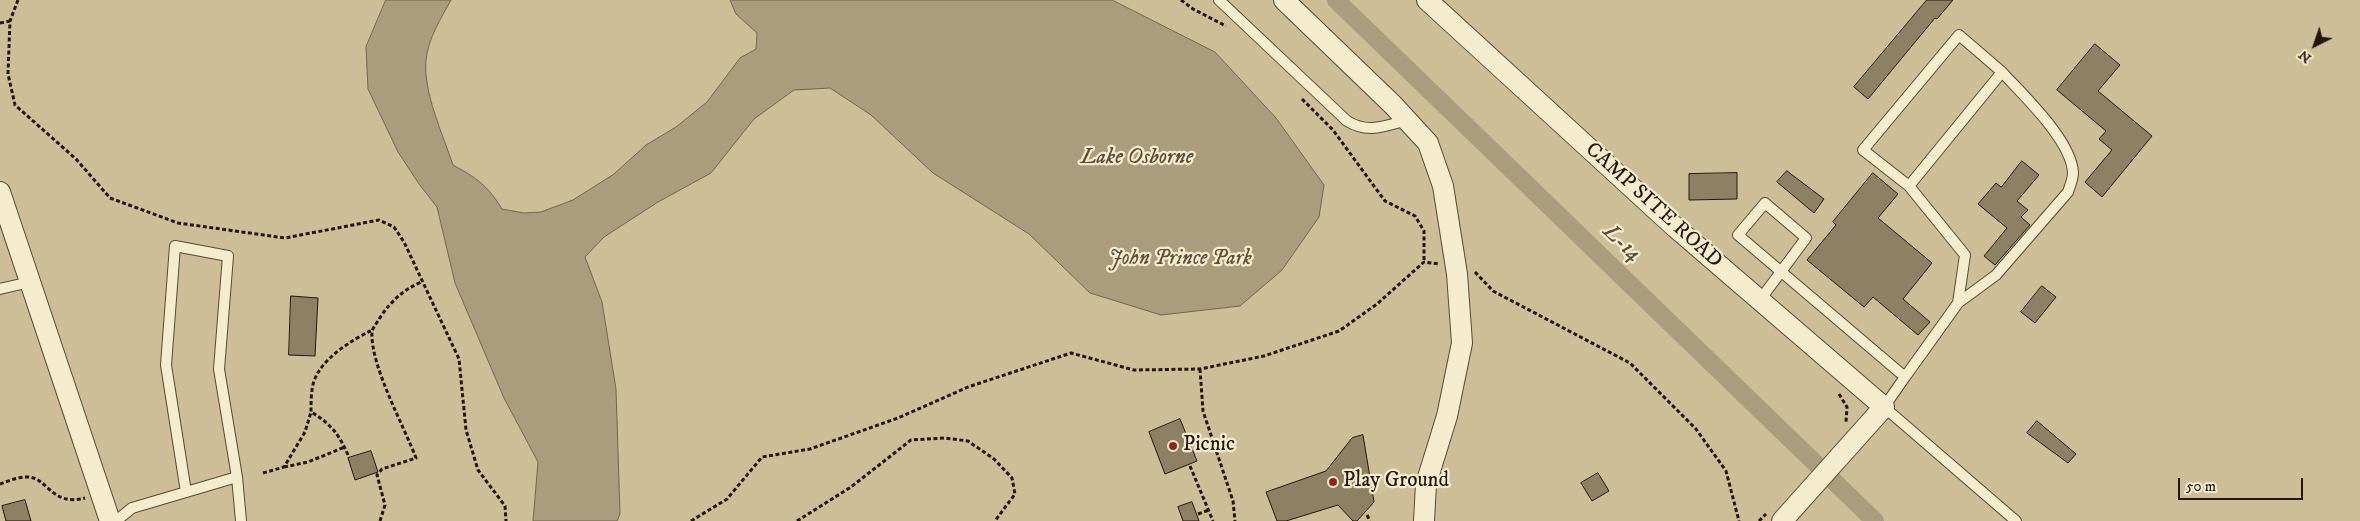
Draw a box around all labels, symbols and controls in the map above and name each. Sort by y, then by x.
north arrow [2290,20,2340,70]
text: N [2295,46,2315,67]
street label: CAMP SITE ROAD [1579,138,1727,274]
water label: Lake Osborne [1081,145,1193,171]
water label: L-14 [1597,220,1645,268]
park label: John Prince Park [1108,247,1252,273]
place label: Picnic [1183,433,1235,459]
marker: Picnic [1167,440,1179,452]
scale bar [2180,468,2305,500]
place label: Play Ground [1343,469,1449,495]
marker: Play Ground [1327,476,1339,488]
text: 50 m [2186,477,2216,496]

